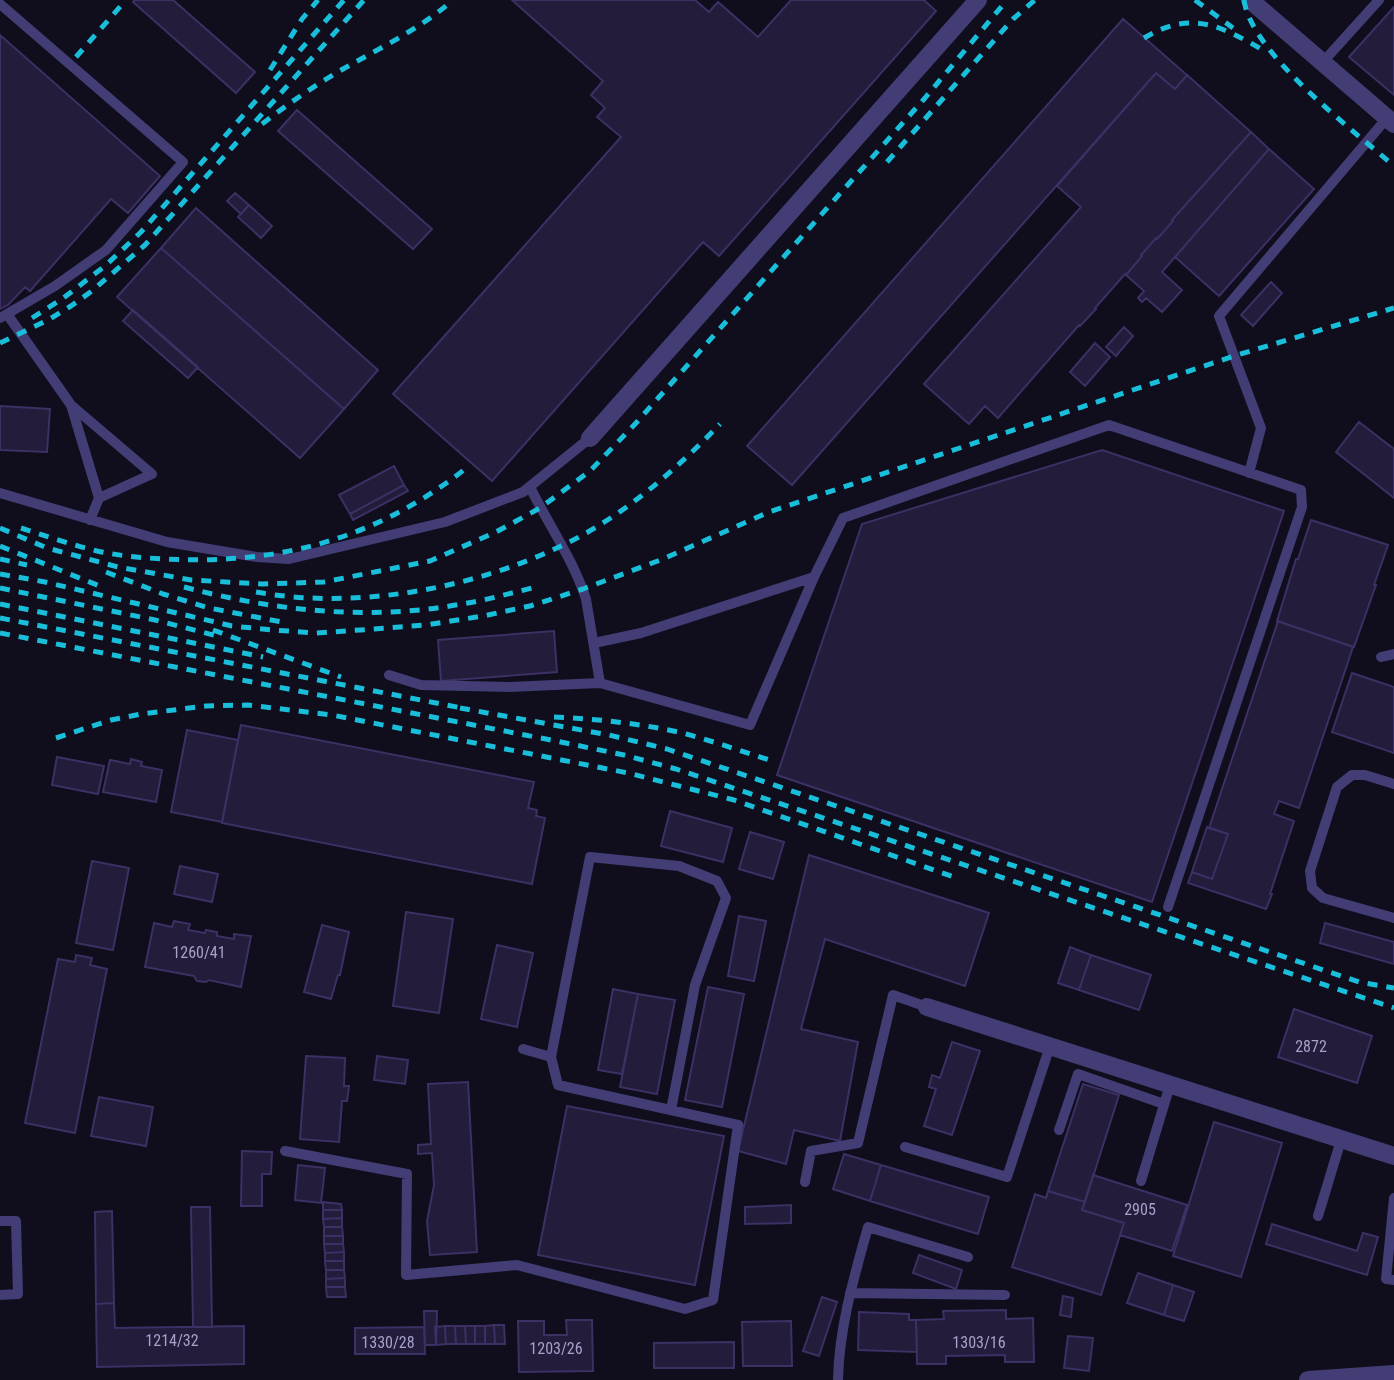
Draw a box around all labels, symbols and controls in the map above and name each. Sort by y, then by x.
house number: 1260/41 [172,943,226,962]
house number: 2872 [1295,1037,1327,1056]
house number: 2905 [1124,1200,1156,1219]
house number: 1214/32 [145,1331,199,1350]
house number: 1330/28 [361,1333,415,1352]
house number: 1303/16 [952,1333,1006,1352]
house number: 1203/26 [529,1339,583,1358]

